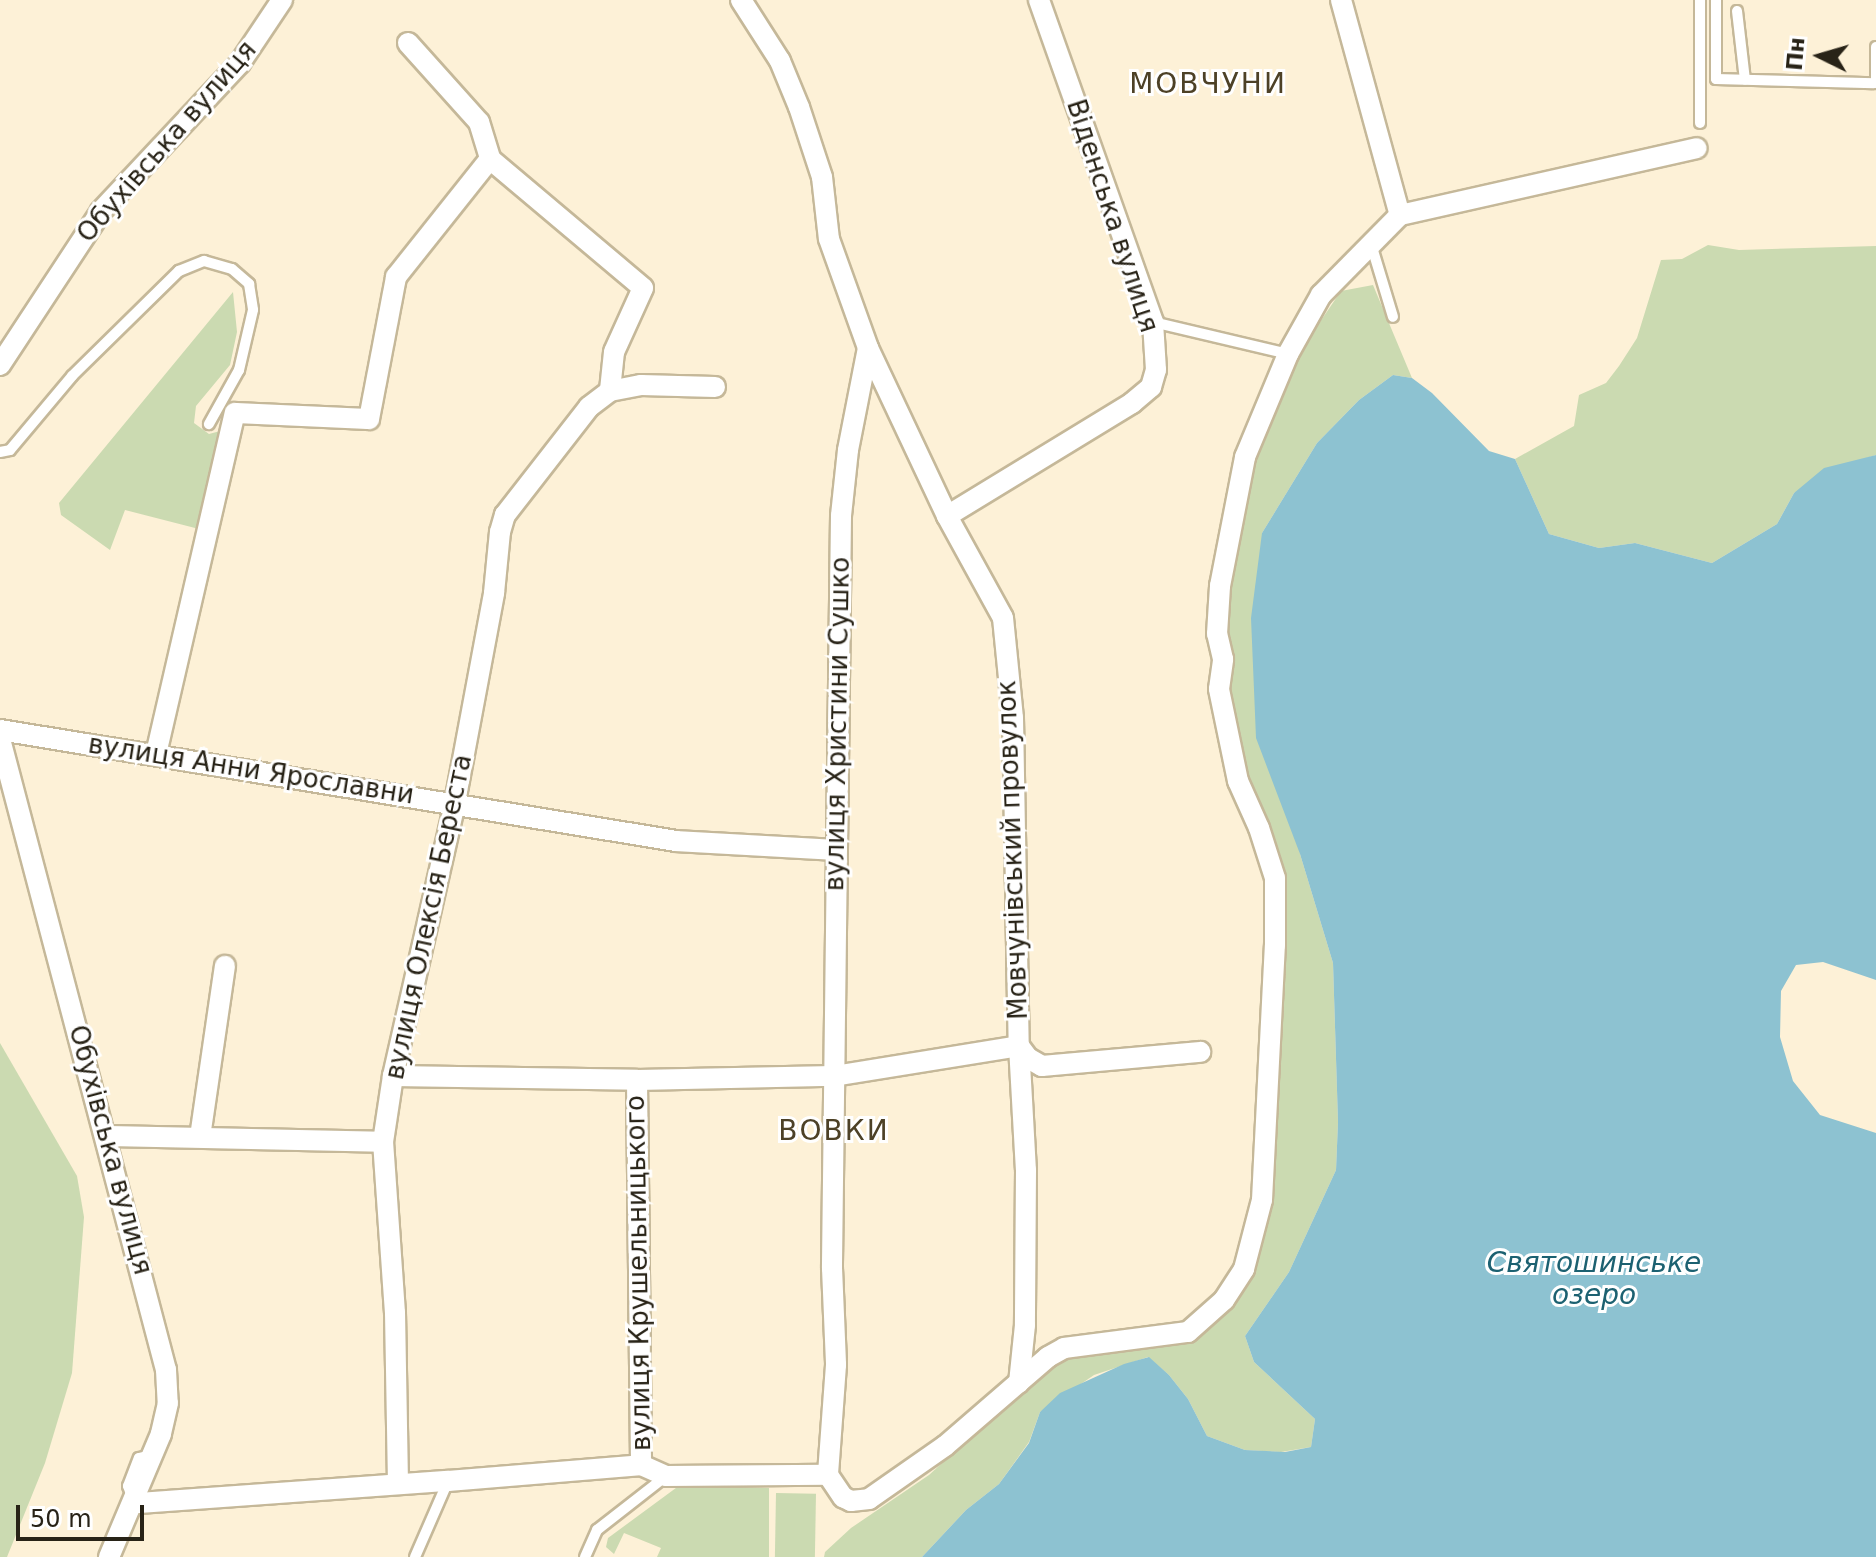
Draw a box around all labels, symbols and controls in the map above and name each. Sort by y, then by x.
north arrow [1780,16,1860,96]
street label: Обухівська вулиця [71,35,263,249]
text: Пн [1782,36,1810,72]
district label: МОВЧУНИ [1129,67,1287,101]
street label: Віденська вулиця [1060,96,1164,336]
street label: вулиця Христини Сушко [819,557,857,891]
street label: Мовчунівський провулок [991,680,1035,1020]
street label: вулиця Анни Ярославни [86,729,416,811]
street label: вулиця Олексія Береста [379,752,479,1082]
street label: Обухівська вулиця [62,1022,158,1278]
street label: вулиця Крушельницького [620,1095,658,1451]
district label: ВОВКИ [778,1114,890,1148]
water label: Святошинське озеро [1487,1246,1701,1312]
scale bar [20,1489,148,1539]
text: 50 m [30,1505,92,1533]

